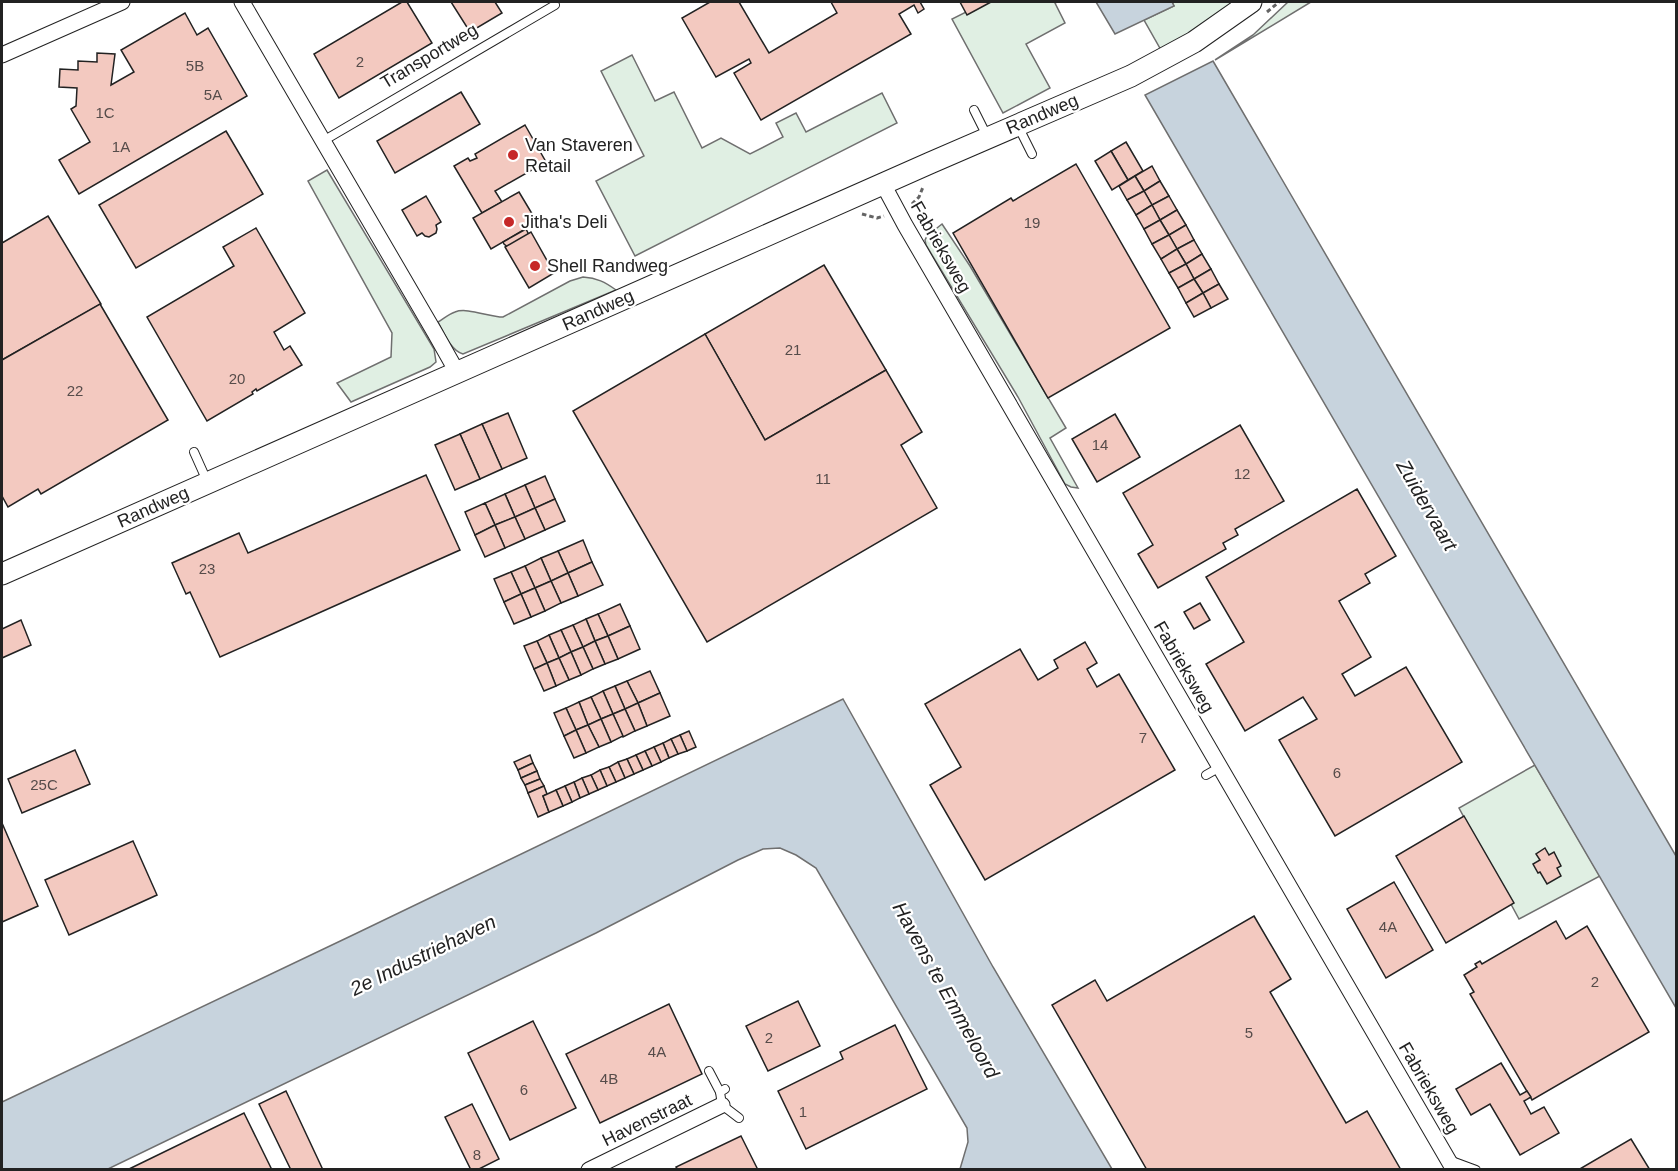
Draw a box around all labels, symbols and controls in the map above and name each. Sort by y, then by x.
street label: Transportweg [377,19,481,93]
house number: 2 [356,53,364,70]
house number: 5B [186,57,204,74]
house number: 5A [204,86,222,103]
street label: Randweg [1003,90,1081,138]
house number: 1C [95,104,115,121]
place label: Van Staveren Retail [525,135,633,176]
house number: 1A [112,138,130,155]
marker: Van Staveren Retail [506,148,520,162]
street label: Fabrieksweg [907,198,975,296]
place label: Jitha's Deli [521,212,607,232]
house number: 19 [1024,214,1040,231]
marker: Jitha's Deli [502,215,516,229]
place label: Shell Randweg [547,256,668,276]
marker: Shell Randweg [528,259,542,273]
street label: Randweg [559,285,637,335]
house number: 21 [785,341,801,358]
house number: 20 [229,370,245,387]
house number: 22 [67,382,83,399]
house number: 14 [1092,436,1108,453]
water label: Zuidervaart [1392,455,1463,556]
house number: 12 [1234,465,1250,482]
house number: 11 [815,470,831,487]
street label: Randweg [114,482,192,532]
house number: 23 [199,560,215,577]
street label: Fabrieksweg [1150,618,1218,716]
house number: 7 [1139,729,1147,746]
house number: 6 [1333,764,1341,781]
house number: 25C [30,776,58,793]
water label: Havens te Emmeloord [888,898,1004,1083]
water label: 2e Industriehaven [346,910,499,1000]
house number: 4A [1379,918,1397,935]
house number: 2 [1591,973,1599,990]
house number: 5 [1245,1024,1253,1041]
house number: 2 [765,1029,773,1046]
street label: Fabrieksweg [1395,1039,1463,1137]
house number: 4A [648,1043,666,1060]
house number: 4B [600,1070,618,1087]
house number: 6 [520,1081,528,1098]
street label: Havenstraat [599,1090,695,1150]
house number: 1 [799,1103,807,1120]
house number: 8 [473,1146,481,1163]

